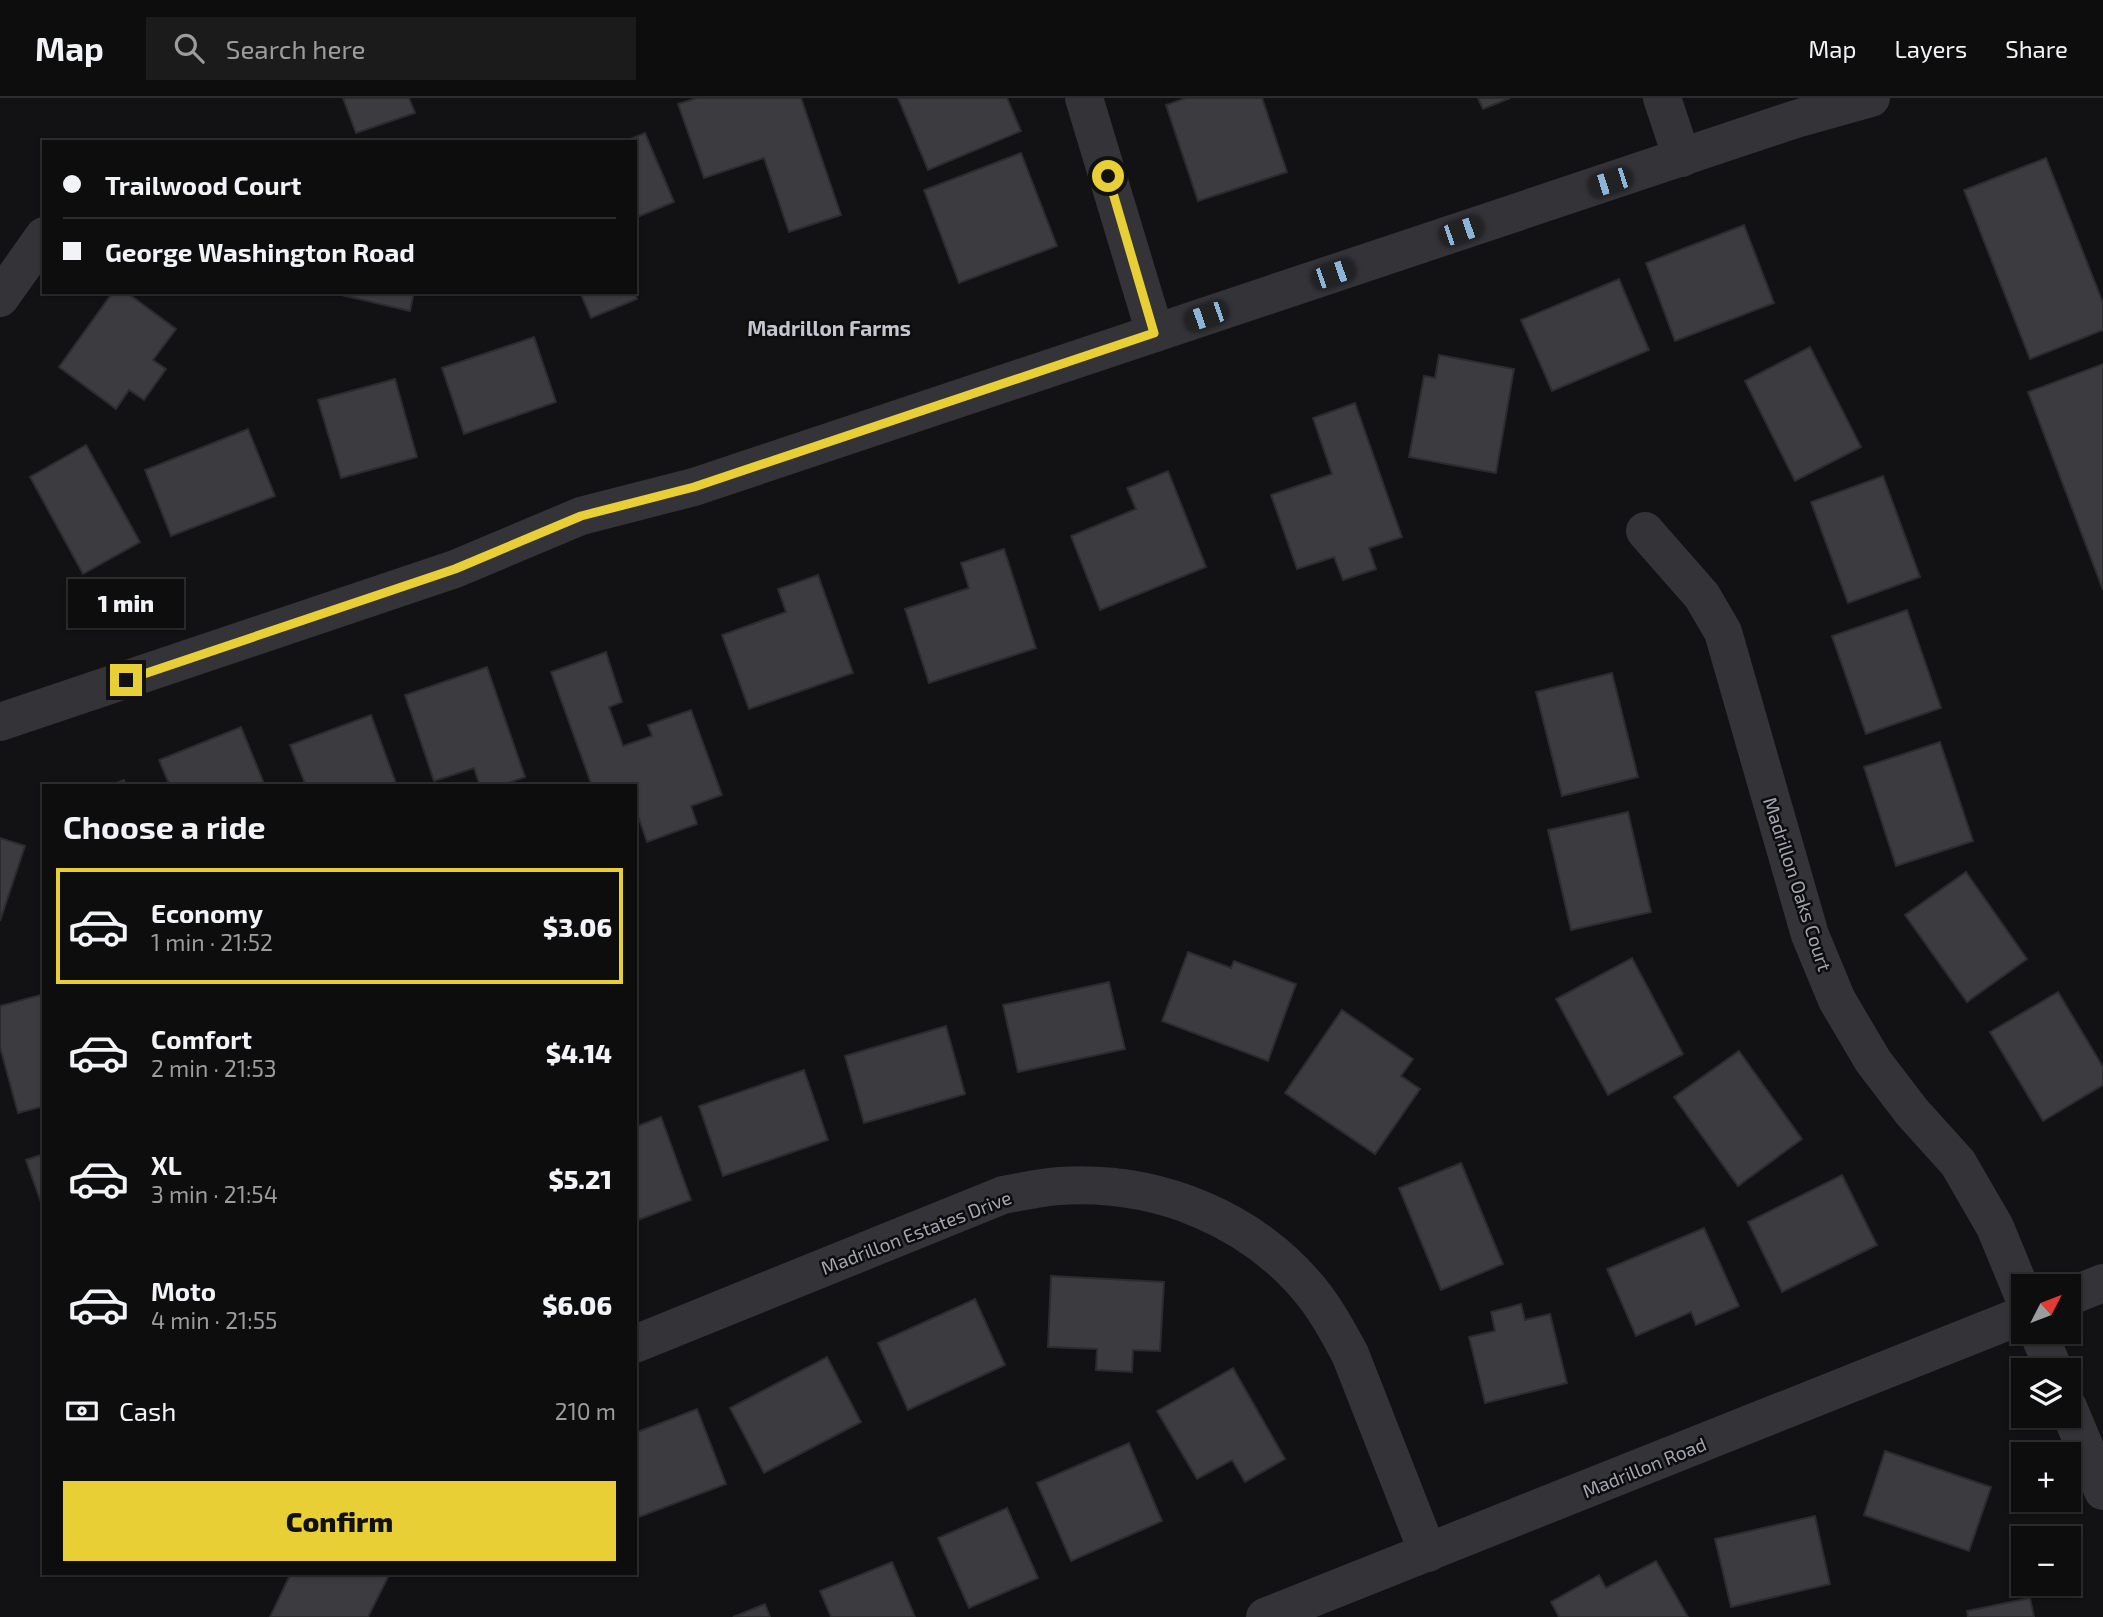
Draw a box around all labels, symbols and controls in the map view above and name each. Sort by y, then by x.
search box [146,17,636,80]
text: Map [35,28,104,68]
icon: search [170,29,208,67]
text: Search here [226,33,365,64]
text: Map [1808,34,1856,63]
text: Layers [1894,34,1967,63]
text: Share [2005,34,2068,63]
route start [1092,160,1124,192]
car [1587,166,1634,198]
text: Trailwood Court [105,169,301,200]
car [1438,214,1485,248]
text: George Washington Road [105,236,415,267]
car [1310,257,1357,291]
car [1183,299,1230,333]
district label: Madrillon Farms [747,315,911,340]
callout: 1 min [68,578,184,628]
text: 1 min [98,589,154,617]
route end [110,664,142,696]
street label: Madrillon Oaks Court [1759,794,1837,974]
text: Choose a ride [63,807,266,845]
icon: car [67,895,130,958]
text: Economy [151,897,263,928]
text: $3.06 [543,911,612,942]
text: 1 min · 21:52 [151,928,273,956]
icon: car [67,1021,130,1084]
text: Comfort [151,1023,252,1054]
text: $4.14 [546,1037,612,1068]
text: 2 min · 21:53 [151,1054,277,1082]
icon: car [67,1147,130,1210]
text: XL [151,1149,182,1180]
text: $5.21 [548,1163,612,1194]
text: 3 min · 21:54 [151,1180,278,1208]
street label: Madrillon Estates Drive [818,1185,1014,1279]
icon: car [67,1273,130,1336]
north arrow [2011,1274,2081,1344]
map controls [2011,1274,2081,1596]
text: Moto [151,1275,216,1306]
text: $6.06 [542,1289,612,1320]
text: 4 min · 21:55 [151,1306,277,1334]
button: layers [2011,1358,2081,1428]
icon: cash [63,1392,101,1430]
text: Cash [119,1395,176,1426]
text: 210 m [555,1397,616,1425]
street label: Madrillon Road [1579,1432,1709,1502]
button: + [2011,1442,2081,1512]
button: Confirm [63,1481,616,1561]
button: − [2011,1526,2081,1596]

